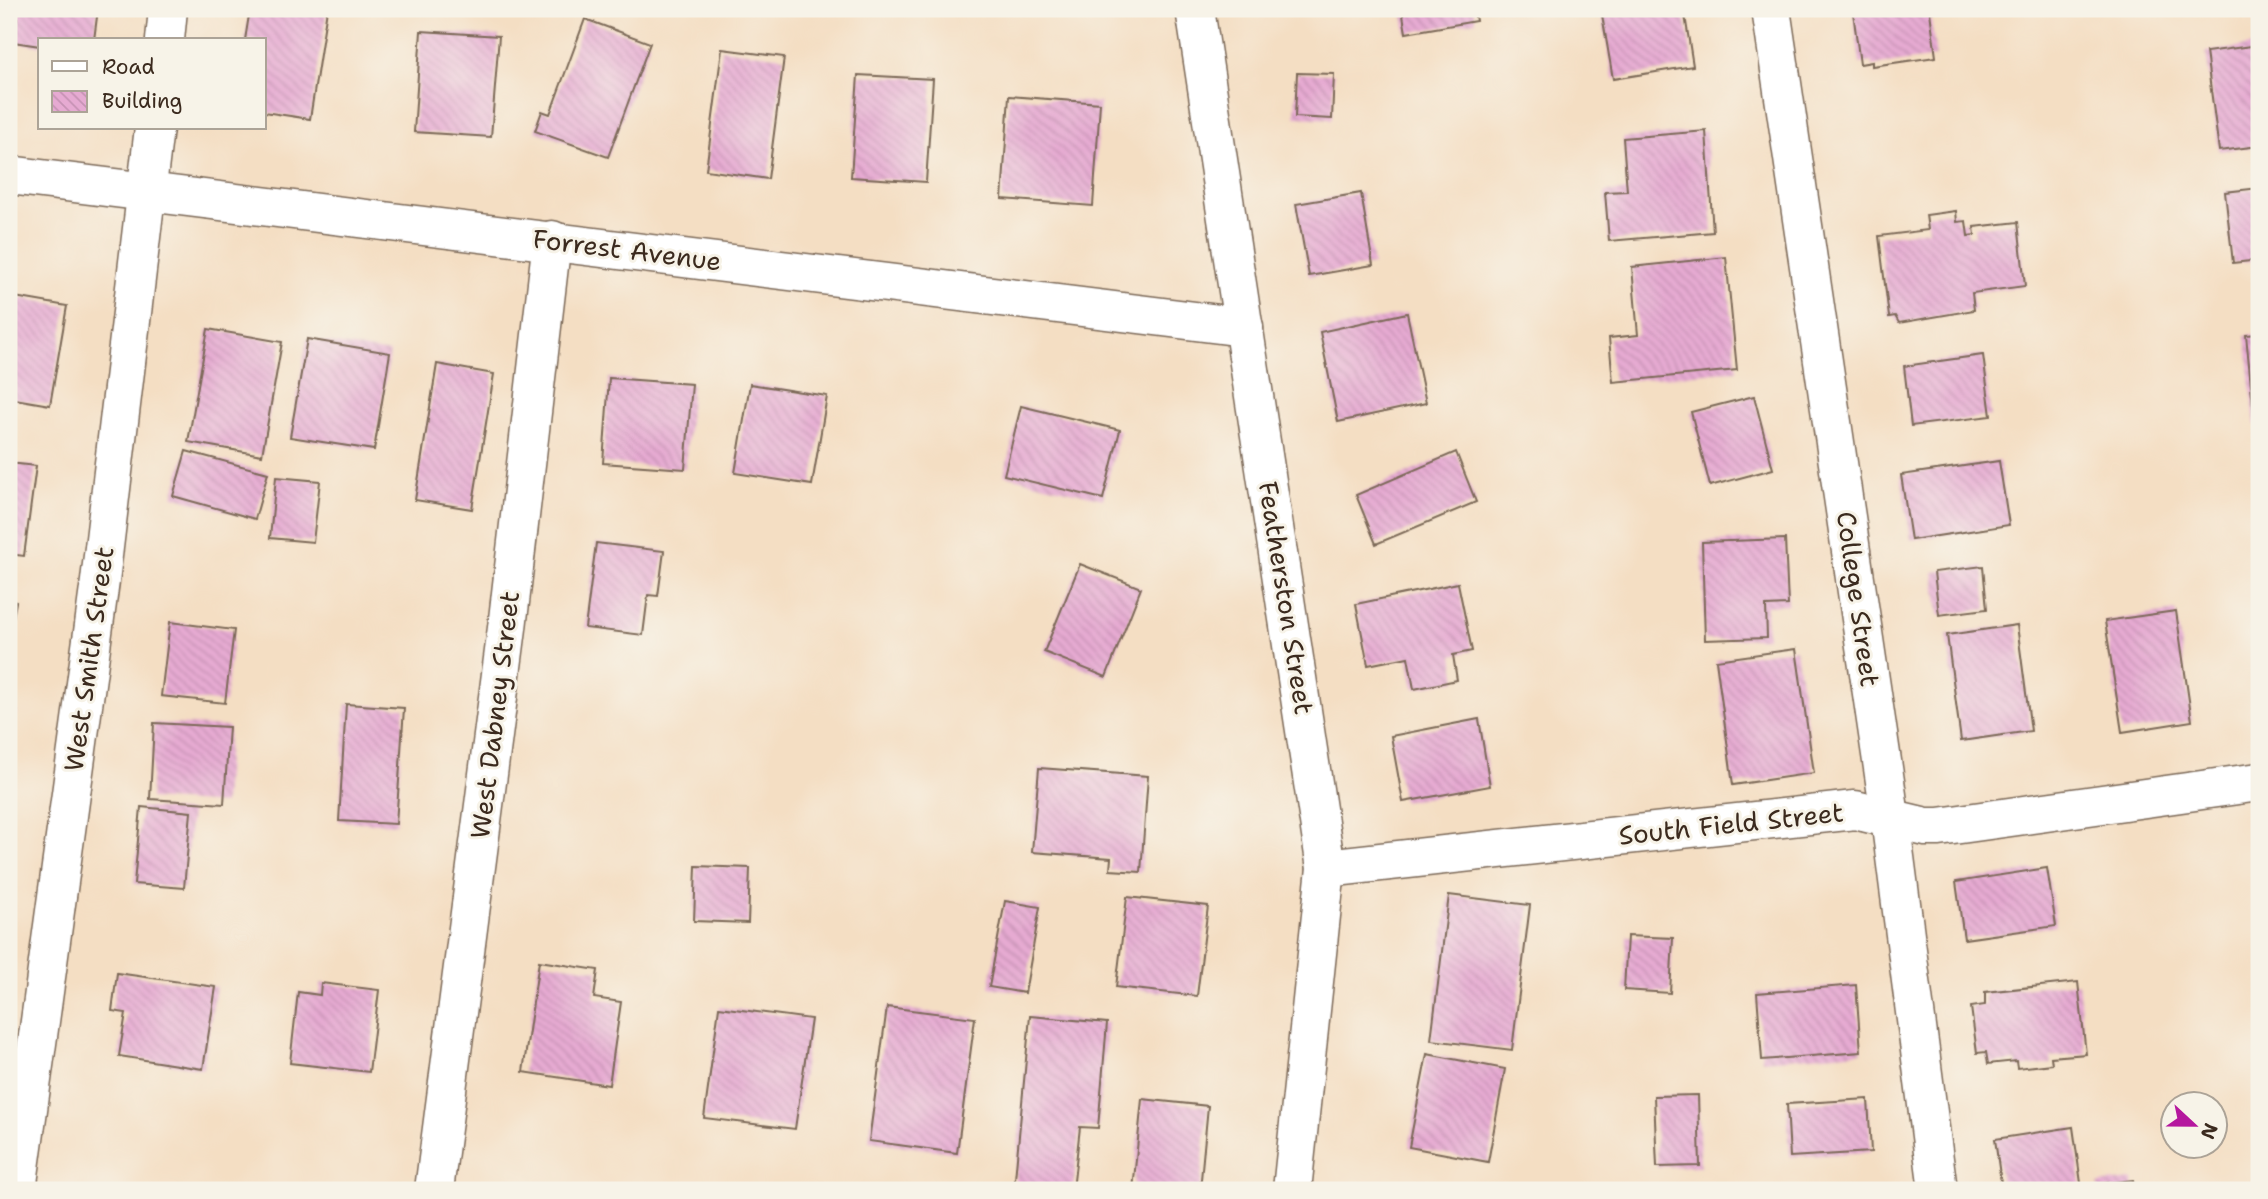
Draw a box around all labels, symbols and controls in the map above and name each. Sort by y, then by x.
legend [38,38,266,130]
text: Road [102,53,155,81]
text: Building [102,87,182,115]
street label: Forrest Avenue [531,221,723,278]
street label: Featherston Street [1251,479,1322,717]
street label: College Street [1829,509,1888,689]
street label: West Smith Street [55,544,122,774]
street label: West Dabney Street [462,589,527,841]
street label: South Field Street [1617,794,1845,853]
north arrow [2160,1090,2230,1160]
text: N [2195,1120,2224,1143]

